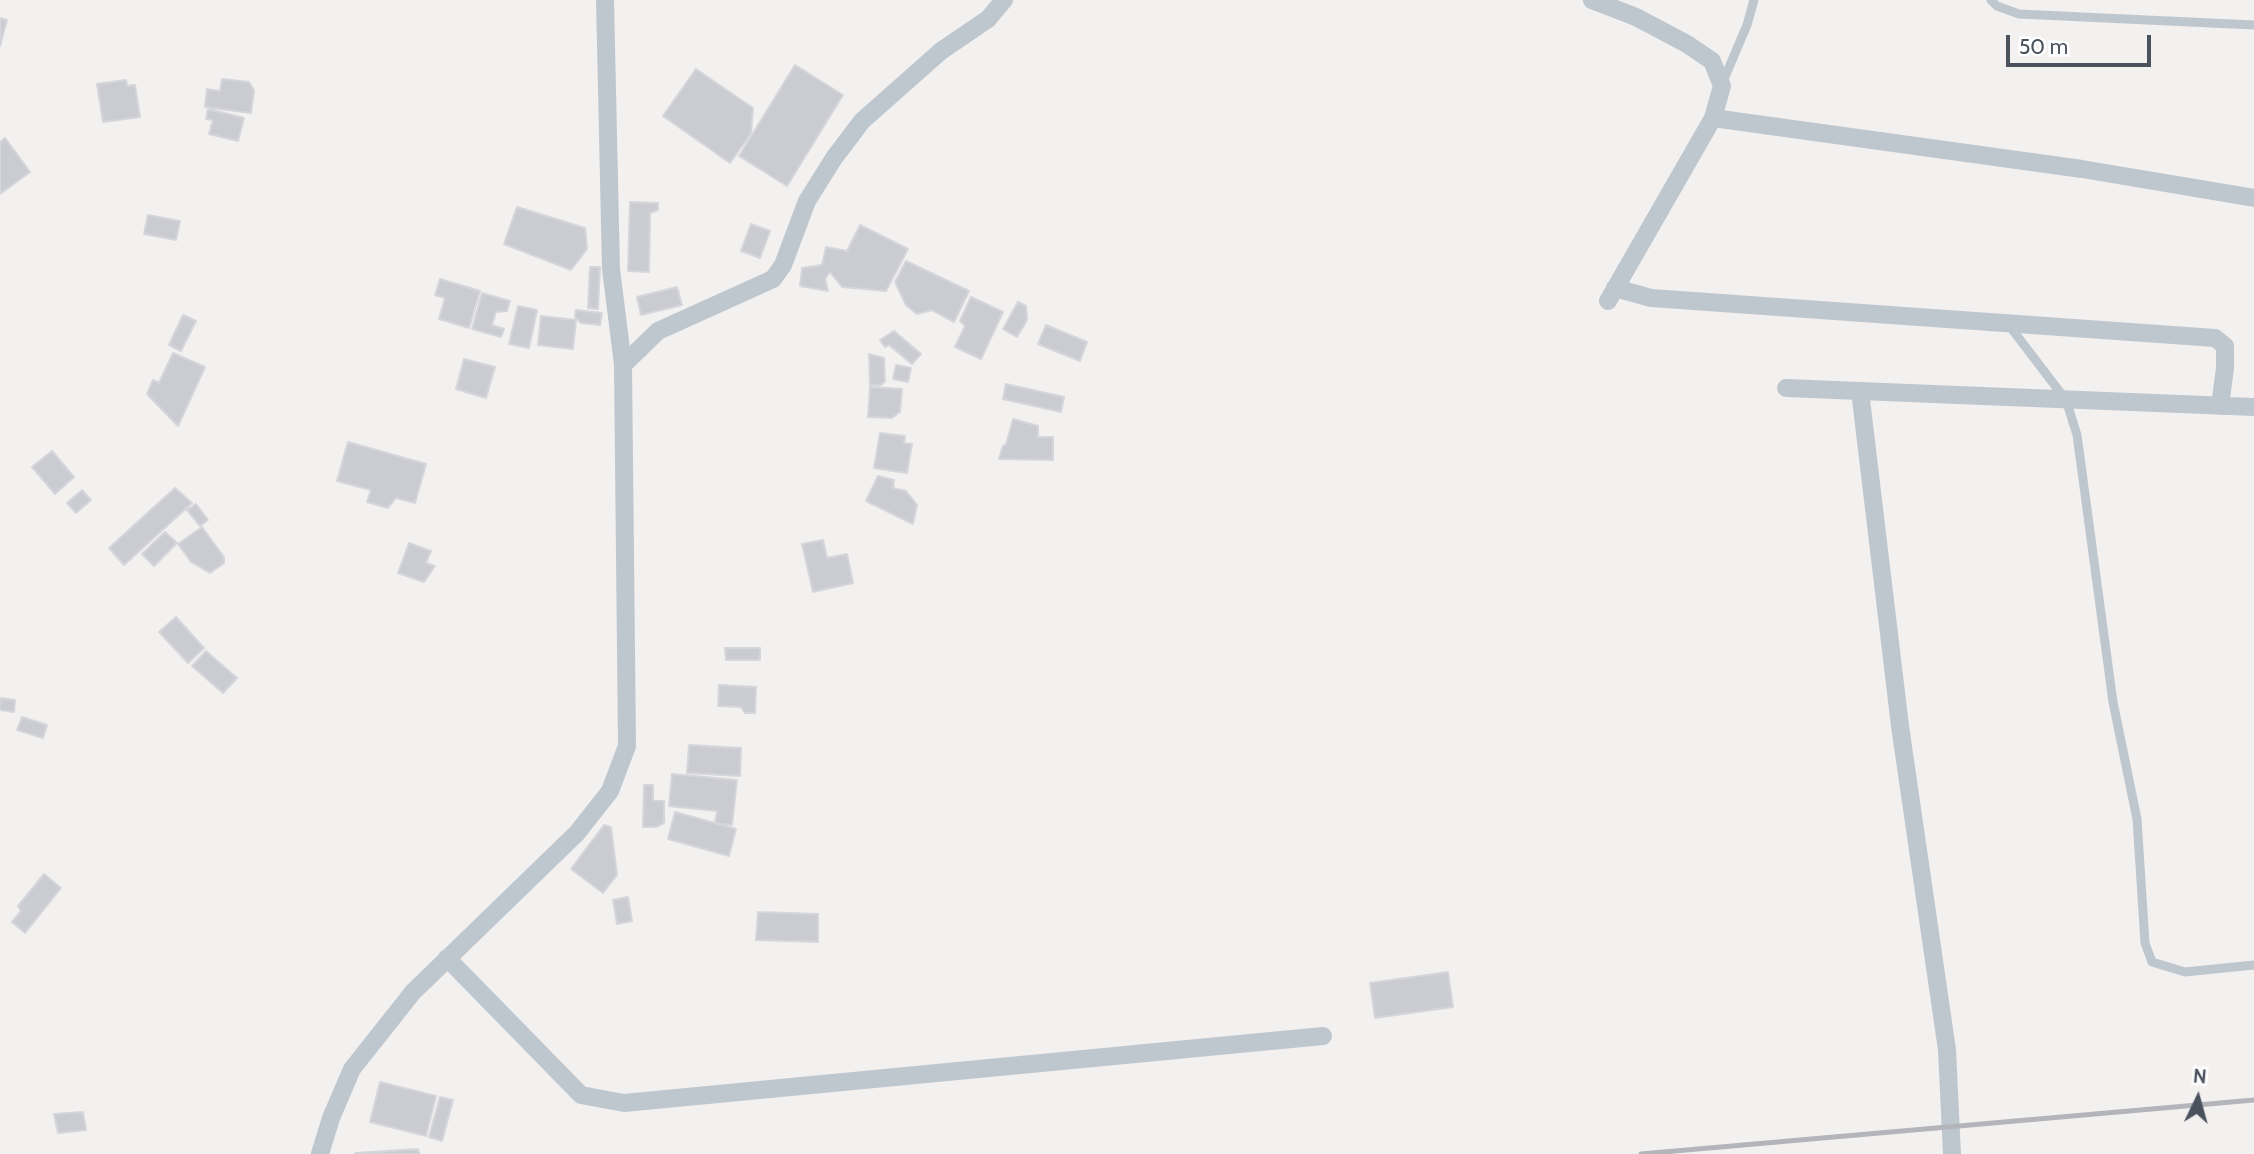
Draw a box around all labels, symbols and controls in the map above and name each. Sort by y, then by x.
scale bar [2009,21,2154,65]
text: 50 m [2019,34,2068,59]
north arrow [2163,1063,2233,1133]
text: N [2192,1065,2208,1089]

